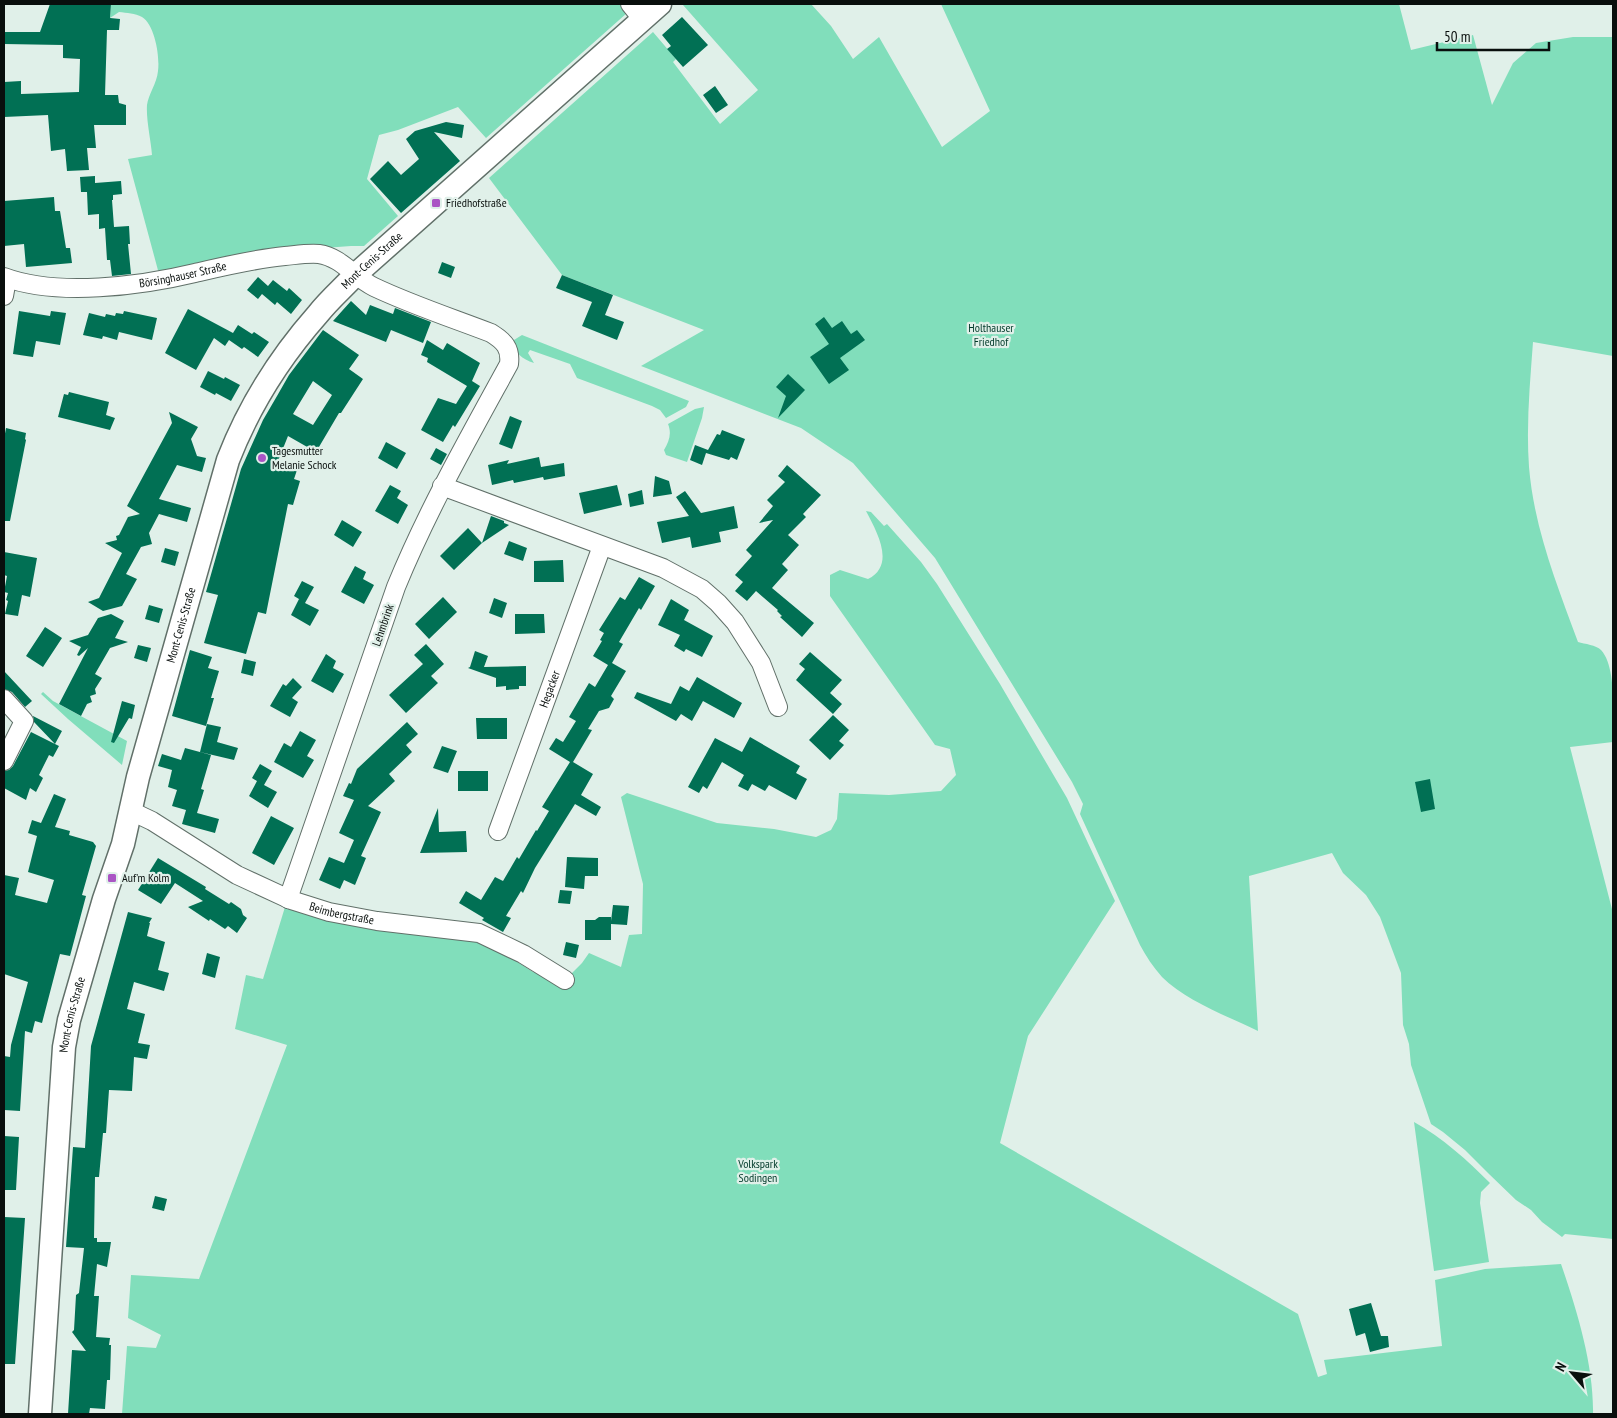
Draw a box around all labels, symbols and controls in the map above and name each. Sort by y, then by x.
scale bar [1437,20,1550,52]
text: 50 m [1444,27,1470,46]
place label: Friedhofstraße [446,195,507,210]
marker: Friedhofstraße [430,197,442,209]
street label: Mont-Cenis-Straße [338,228,405,292]
street label: Börsinghauser Straße [138,258,228,290]
park label: Holthauser Friedhof [968,320,1014,349]
place label: Tagesmutter Melanie Schock [272,443,337,472]
marker: Tagesmutter Melanie Schock [256,452,268,464]
street label: Mont-Cenis-Straße [163,585,198,664]
street label: Lehmbrink [368,601,397,648]
street label: Hegacker [536,668,563,710]
place label: Auf'm Kolm [122,870,169,885]
marker: Auf'm Kolm [106,872,118,884]
street label: Beimbergstraße [308,898,375,927]
street label: Mont-Cenis-Straße [56,975,88,1053]
park label: Volkspark Sodingen [737,1156,778,1185]
north arrow [1547,1348,1597,1398]
text: N [1551,1359,1570,1374]

